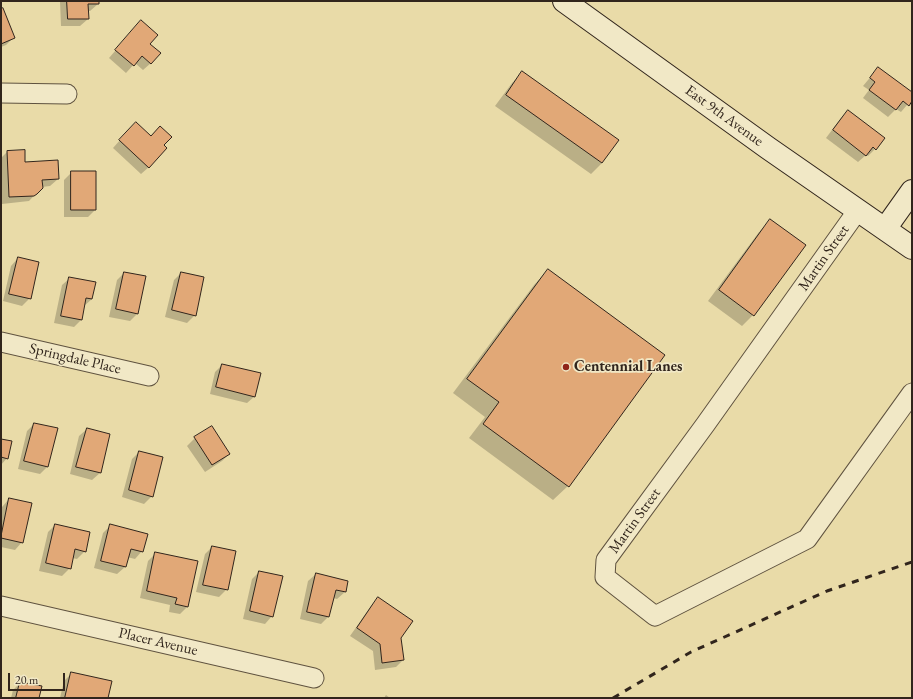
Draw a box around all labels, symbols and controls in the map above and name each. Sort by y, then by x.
street label: East 9th Avenue [681,82,767,150]
street label: Martin Street [795,222,853,294]
street label: Springdale Place [27,340,123,378]
place label: Centennial Lanes [574,358,682,376]
marker: Centennial Lanes [561,362,571,372]
street label: Martin Street [605,485,665,557]
street label: Placer Avenue [117,624,199,660]
scale bar [10,665,67,691]
text: 20 m [15,672,38,688]

